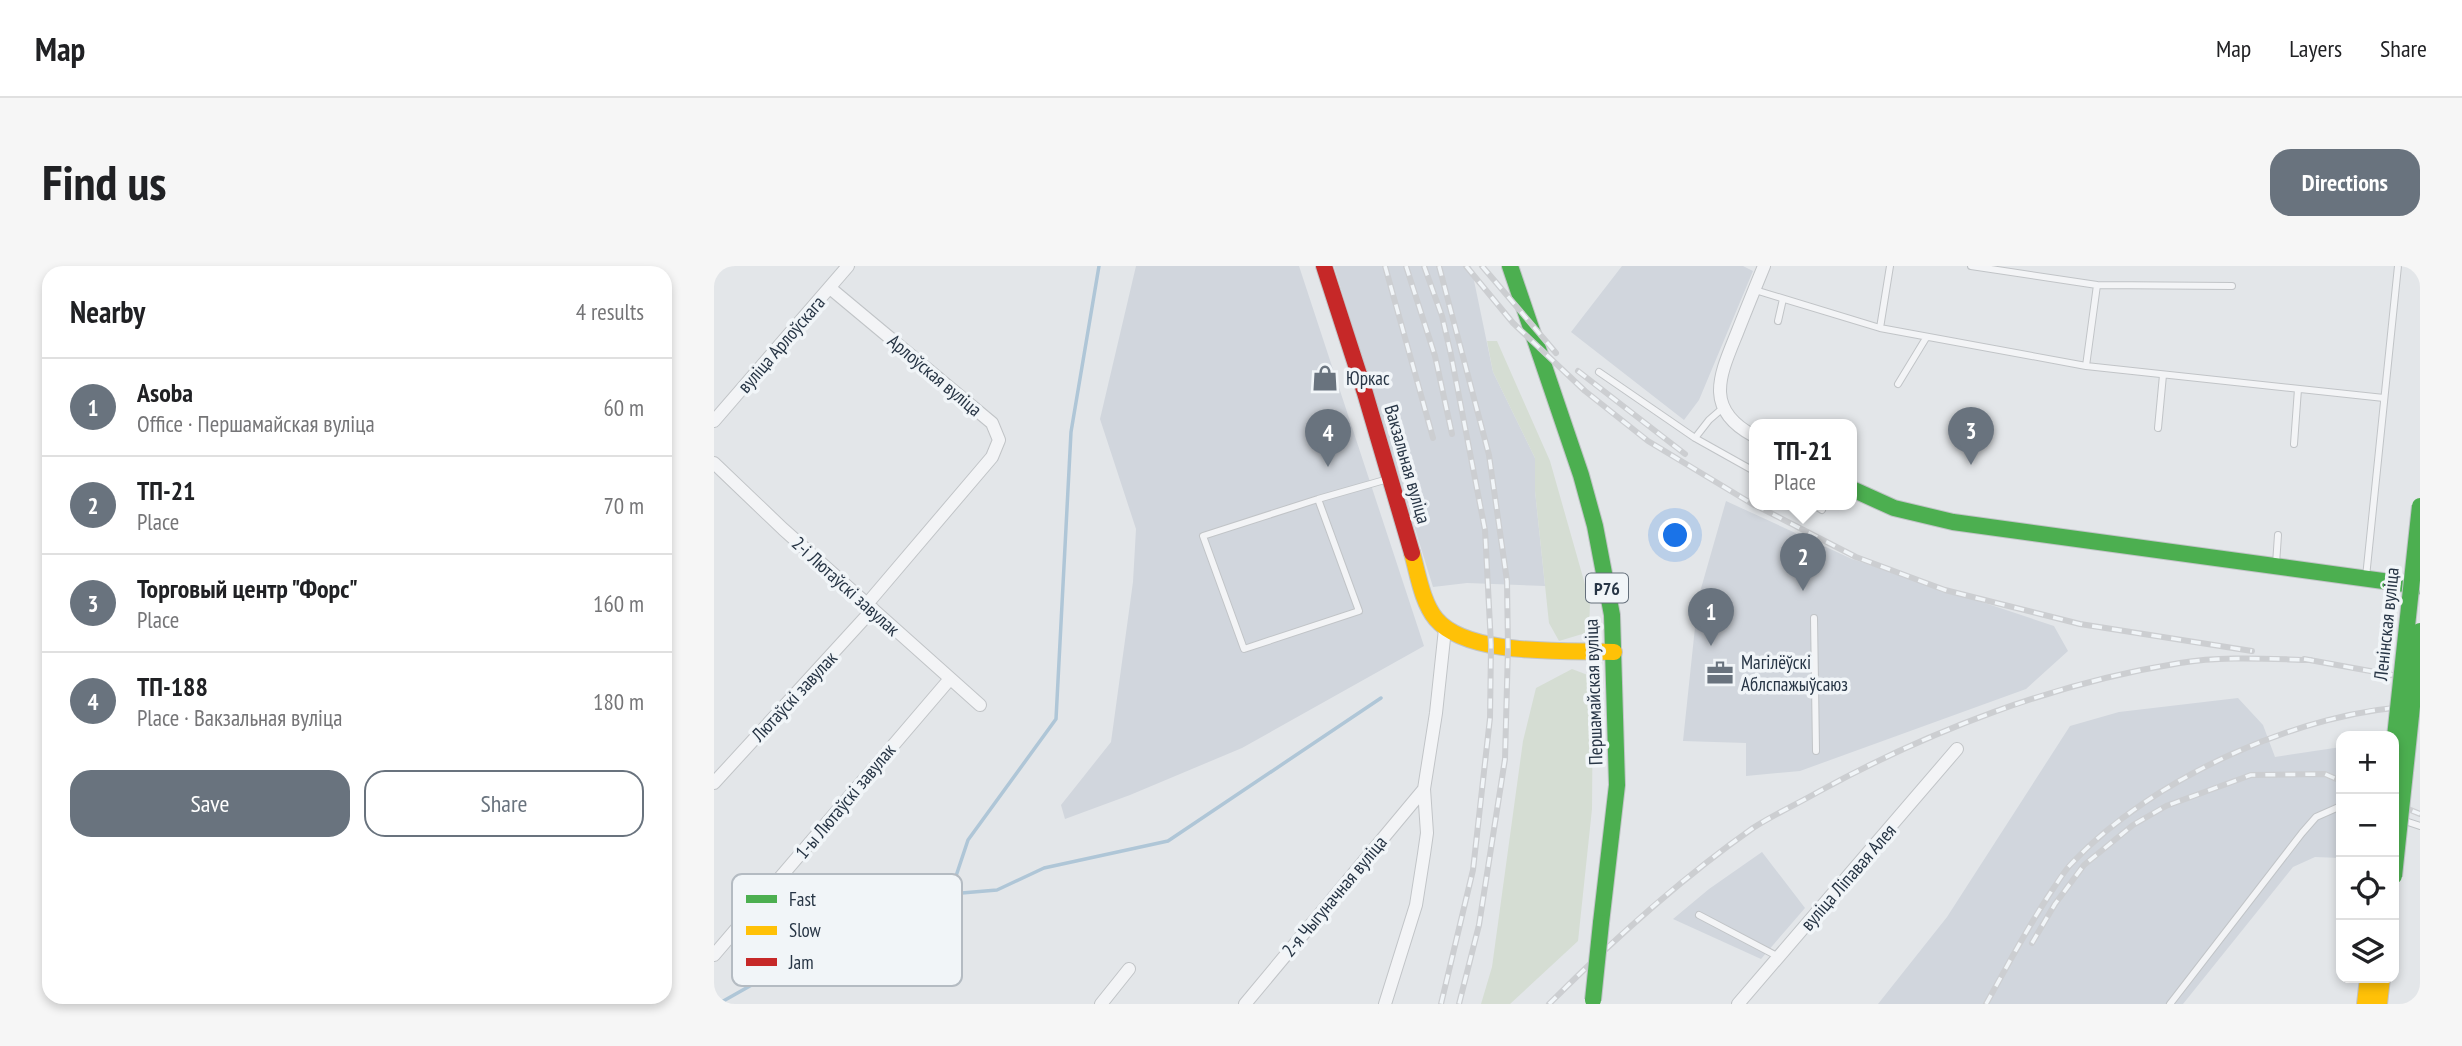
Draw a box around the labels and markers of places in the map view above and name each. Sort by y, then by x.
shop icon: Юркас [1310,363,1340,393]
place label: Юркас [1346,366,1390,390]
pin: 3 [1948,407,1994,465]
pin: 4 [1305,409,1351,467]
pin: 2 [1780,533,1826,591]
pin: 1 [1688,588,1734,646]
place label: Магілёўскі Аблспажыўсаюз [1741,650,1848,696]
office icon: Магілёўскі Аблспажыўсаюз [1705,658,1735,688]

